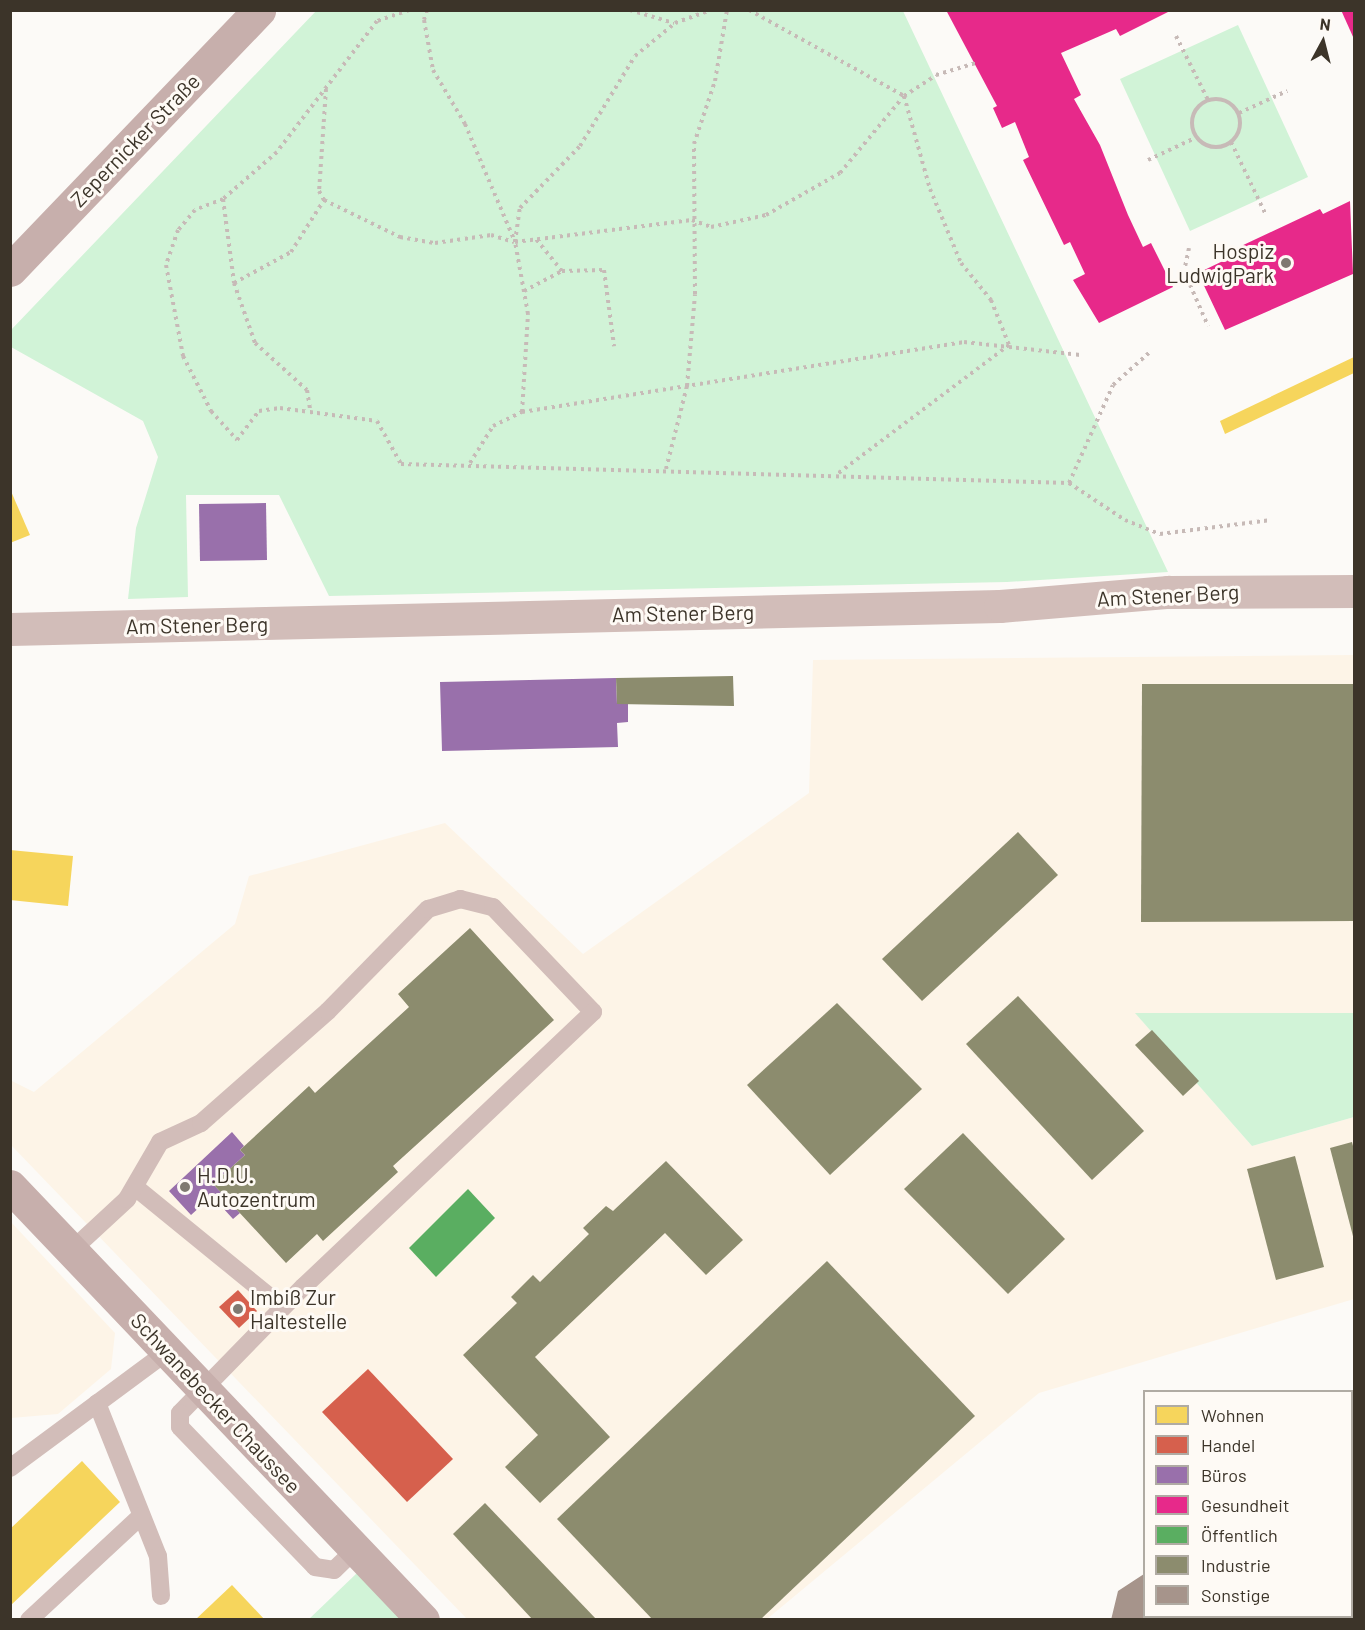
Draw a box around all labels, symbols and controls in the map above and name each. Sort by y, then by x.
north arrow [1293,12,1353,72]
text: N [1319,14,1332,34]
street label: Zepernicker Straße [65,68,205,212]
place label: Hospiz LudwigPark [1166,238,1274,288]
marker: Hospiz LudwigPark [1279,256,1293,270]
street label: Am Stener Berg [1096,579,1240,611]
street label: Am Stener Berg [612,599,754,627]
street label: Am Stener Berg [126,611,268,639]
place label: H.D.U. Autozentrum [197,1162,316,1212]
marker: H.D.U. Autozentrum [178,1180,192,1194]
place label: Imbiß Zur Haltestelle [250,1284,347,1334]
marker: Imbiß Zur Haltestelle [231,1302,245,1316]
street label: Schwanebecker Chaussee [126,1308,306,1498]
legend [1143,1390,1353,1618]
text: Wohnen [1201,1404,1264,1426]
text: Handel [1201,1434,1255,1456]
text: Büros [1201,1464,1247,1486]
text: Gesundheit [1201,1494,1289,1516]
text: Öffentlich [1201,1524,1278,1546]
text: Industrie [1201,1554,1271,1576]
text: Sonstige [1201,1584,1270,1606]

